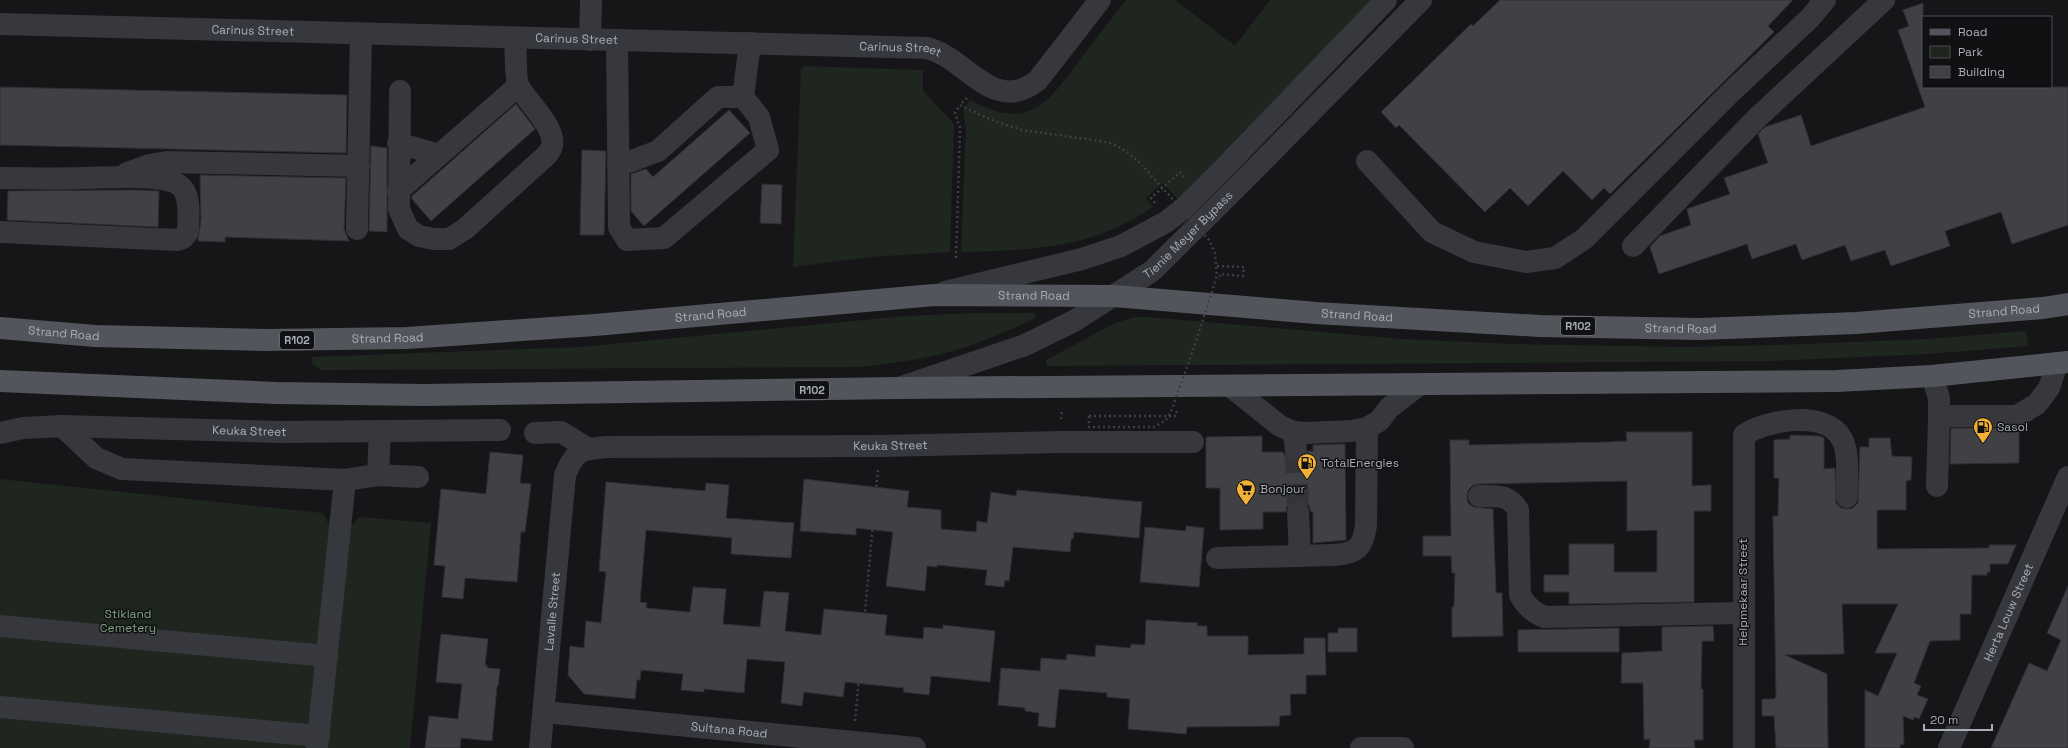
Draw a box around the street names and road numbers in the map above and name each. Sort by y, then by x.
street label: Carinus Street [211,21,295,40]
street label: Carinus Street [535,30,618,48]
street label: Carinus Street [859,38,945,61]
street label: Tienie Meyer Bypass [1140,187,1236,283]
street label: Strand Road [998,287,1070,304]
street label: Strand Road [1968,300,2041,322]
street label: Strand Road [674,304,747,326]
street label: Strand Road [1321,305,1393,325]
road number: R102 [1561,317,1595,335]
street label: Strand Road [1645,320,1717,337]
street label: Strand Road [27,322,100,344]
street label: Strand Road [352,329,424,347]
road number: R102 [280,331,314,349]
road number: R102 [795,381,829,399]
street label: Keuka Street [212,422,287,440]
street label: Keuka Street [853,437,928,454]
street label: Helpmekaar Street [1735,538,1751,646]
street label: Herta Louw Street [1980,561,2037,664]
street label: Lavalle Street [541,571,564,652]
street label: Sultana Road [690,718,768,742]

